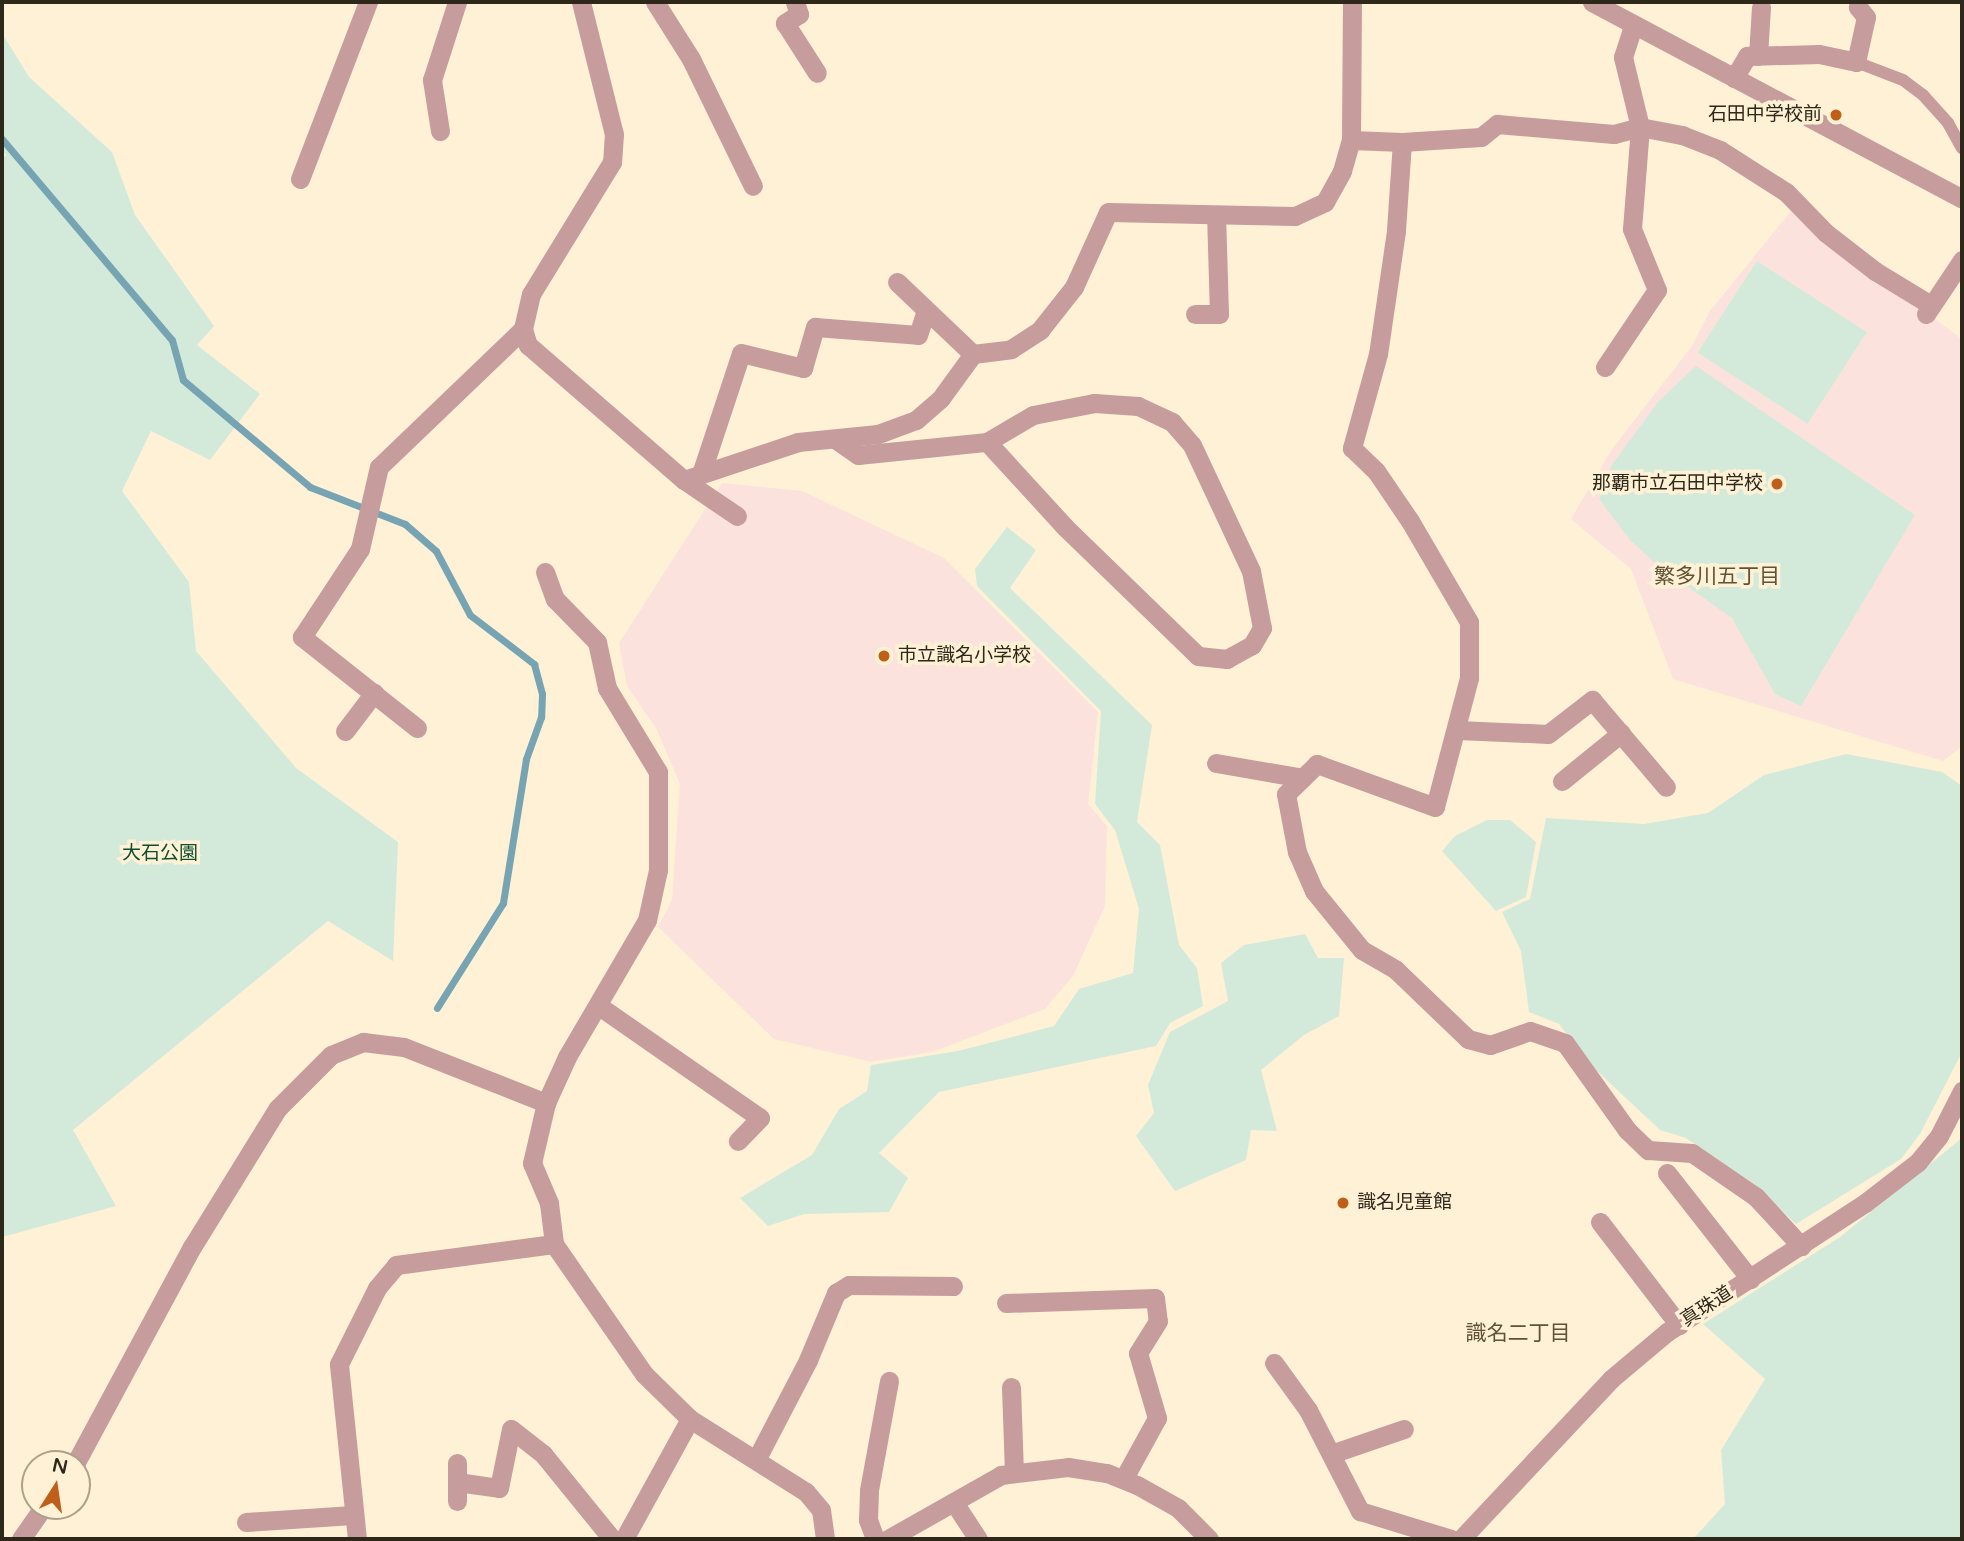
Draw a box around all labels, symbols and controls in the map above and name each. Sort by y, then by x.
place label: 石田中学校前 [1708,104,1822,126]
marker: 石田中学校前 [1828,107,1844,123]
place label: 那覇市立石田中学校 [1592,473,1763,495]
marker: 那覇市立石田中学校 [1769,476,1785,492]
district label: 繁多川五丁目 [1654,564,1780,590]
place label: 市立識名小学校 [898,645,1031,667]
marker: 市立識名小学校 [876,648,892,664]
park label: 大石公園 [122,843,198,865]
place label: 識名児童館 [1357,1192,1452,1214]
marker: 識名児童館 [1335,1195,1351,1211]
street label: 真珠道 [1677,1282,1737,1332]
district label: 識名二丁目 [1466,1321,1570,1347]
north arrow [21,1450,91,1520]
text: N [50,1454,70,1479]

